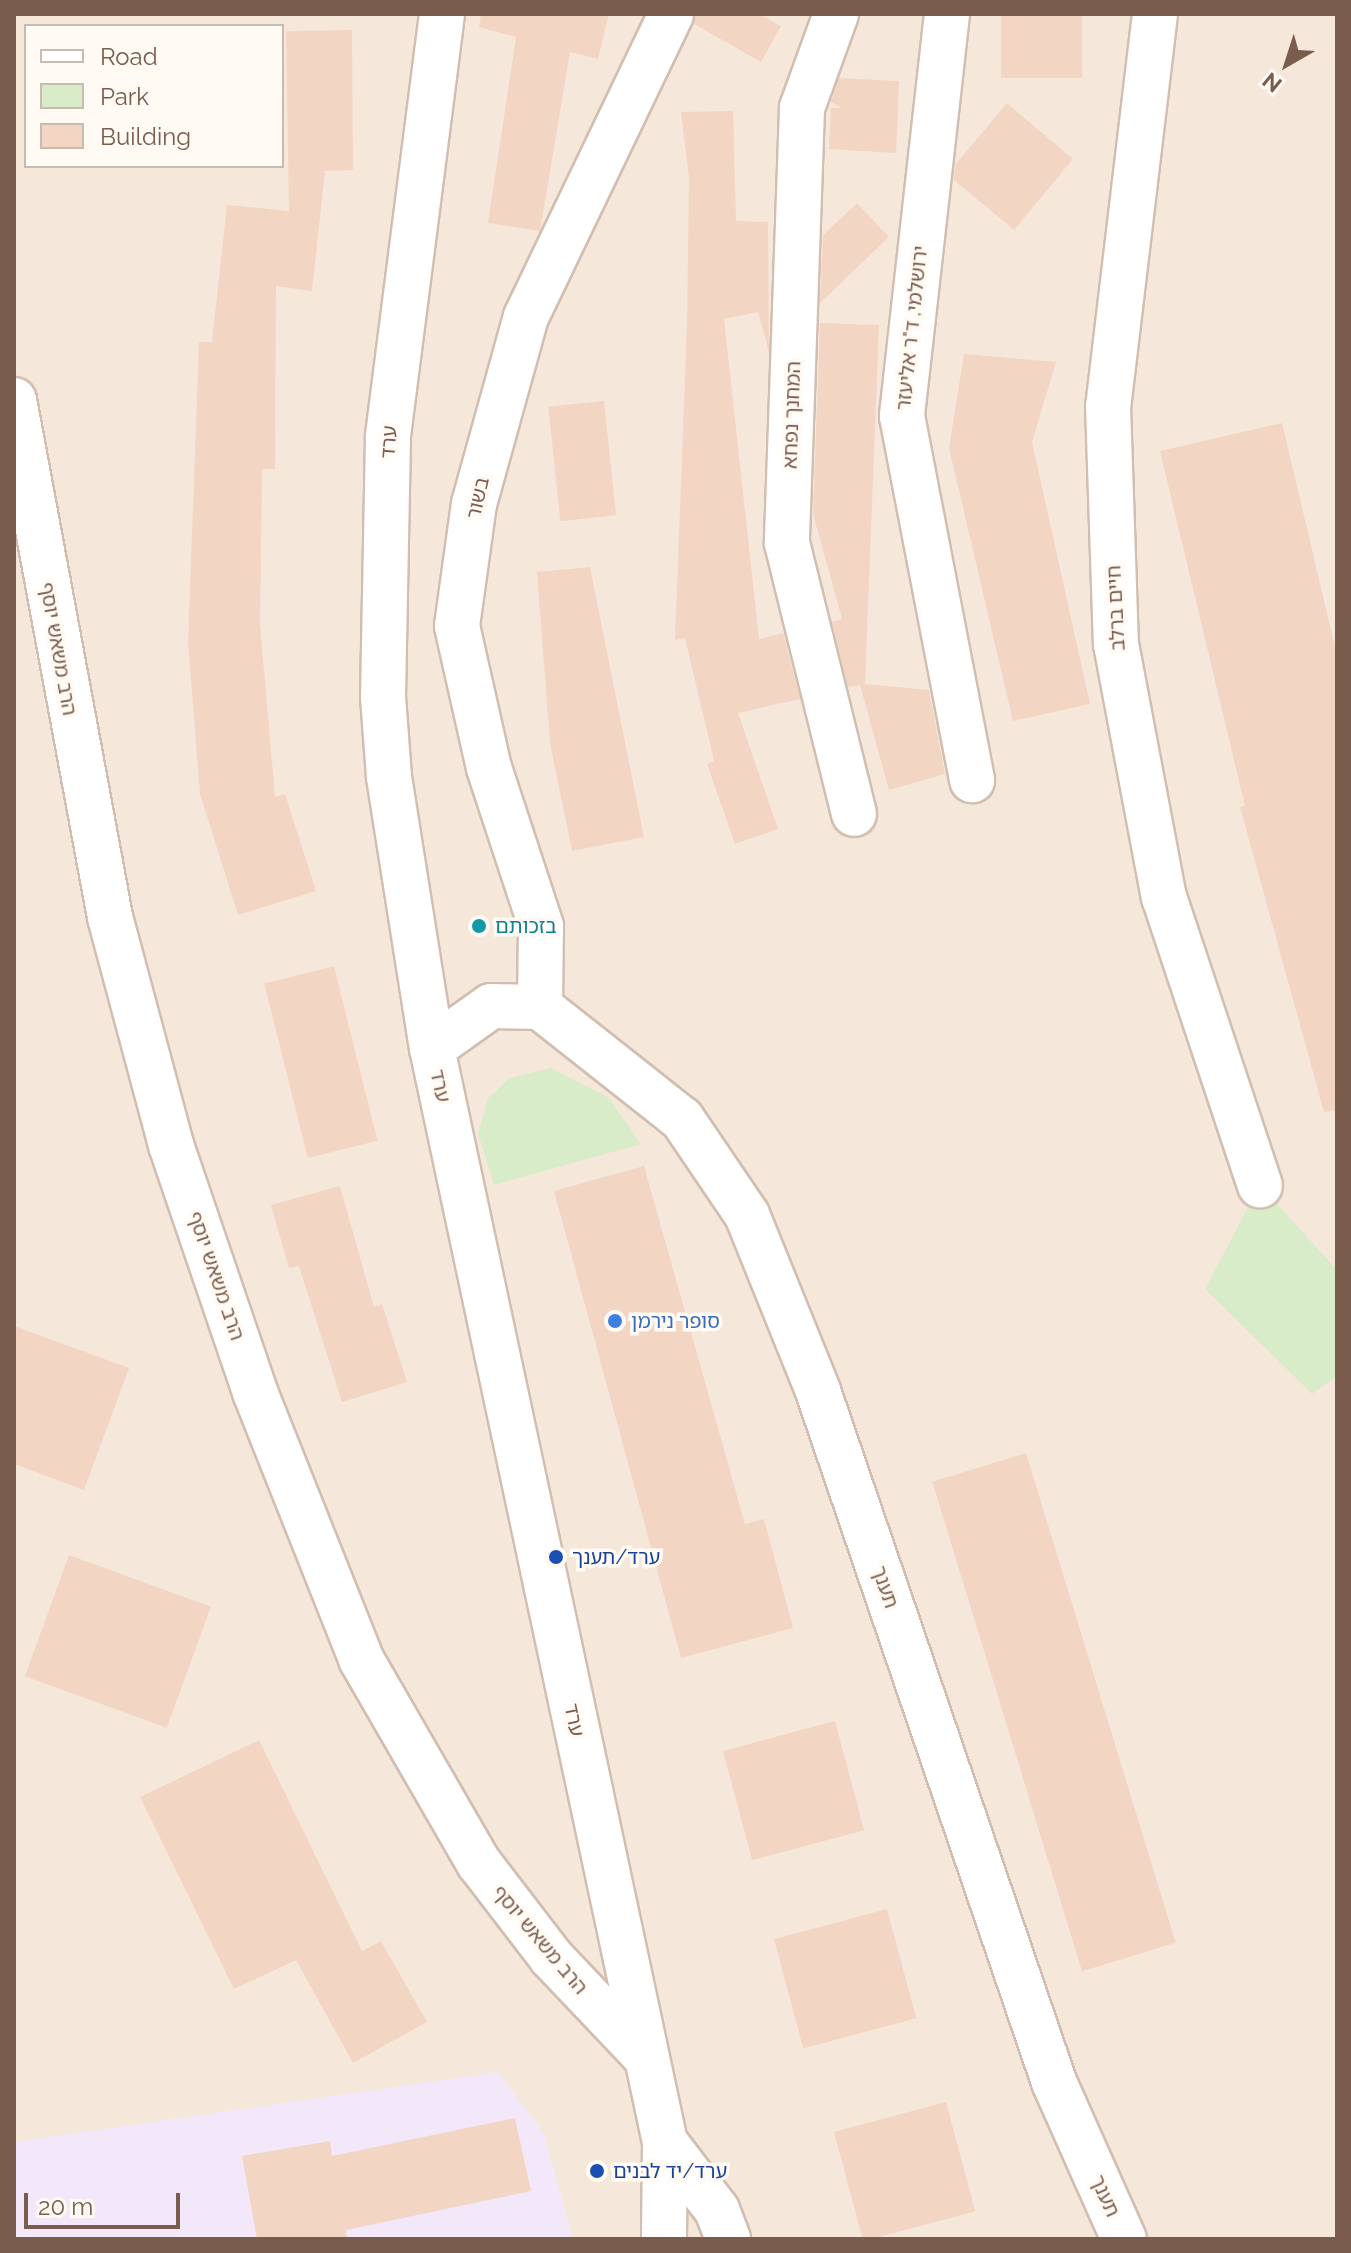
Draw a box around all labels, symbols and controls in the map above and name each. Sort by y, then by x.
legend [24,24,284,168]
north arrow [1247,24,1327,104]
text: Road [100,42,158,71]
text: N [1257,67,1287,98]
text: Park [100,82,149,111]
text: Building [100,122,191,151]
street label: ירושלמי, ד"ר אליעזר [891,244,933,412]
street label: המחנך נפחא [778,361,806,469]
street label: ערד [376,425,402,459]
street label: בשור [462,475,494,521]
street label: חיים ברלב [1102,565,1130,651]
street label: הרב משאש יוסף [34,580,82,718]
place label: בזכותם [495,914,557,938]
marker: בזכותם [470,917,488,935]
street label: ערד [425,1067,455,1105]
street label: הרב משאש יוסף [183,1208,249,1344]
place label: סופר נירמן [631,1309,720,1333]
marker: סופר נירמן [606,1312,624,1330]
place label: ערד/תענך [572,1545,660,1569]
marker: ערד/תענך [547,1548,565,1566]
street label: תענך [867,1563,903,1611]
street label: ערד [559,1701,589,1739]
street label: הרב משאש יוסף [487,1881,593,1999]
place label: ערד/יד לבנים [613,2159,727,2183]
marker: ערד/יד לבנים [588,2162,606,2180]
street label: תענך [1085,2171,1125,2221]
scale bar [28,2177,184,2227]
text: 20 m [38,2192,93,2221]

